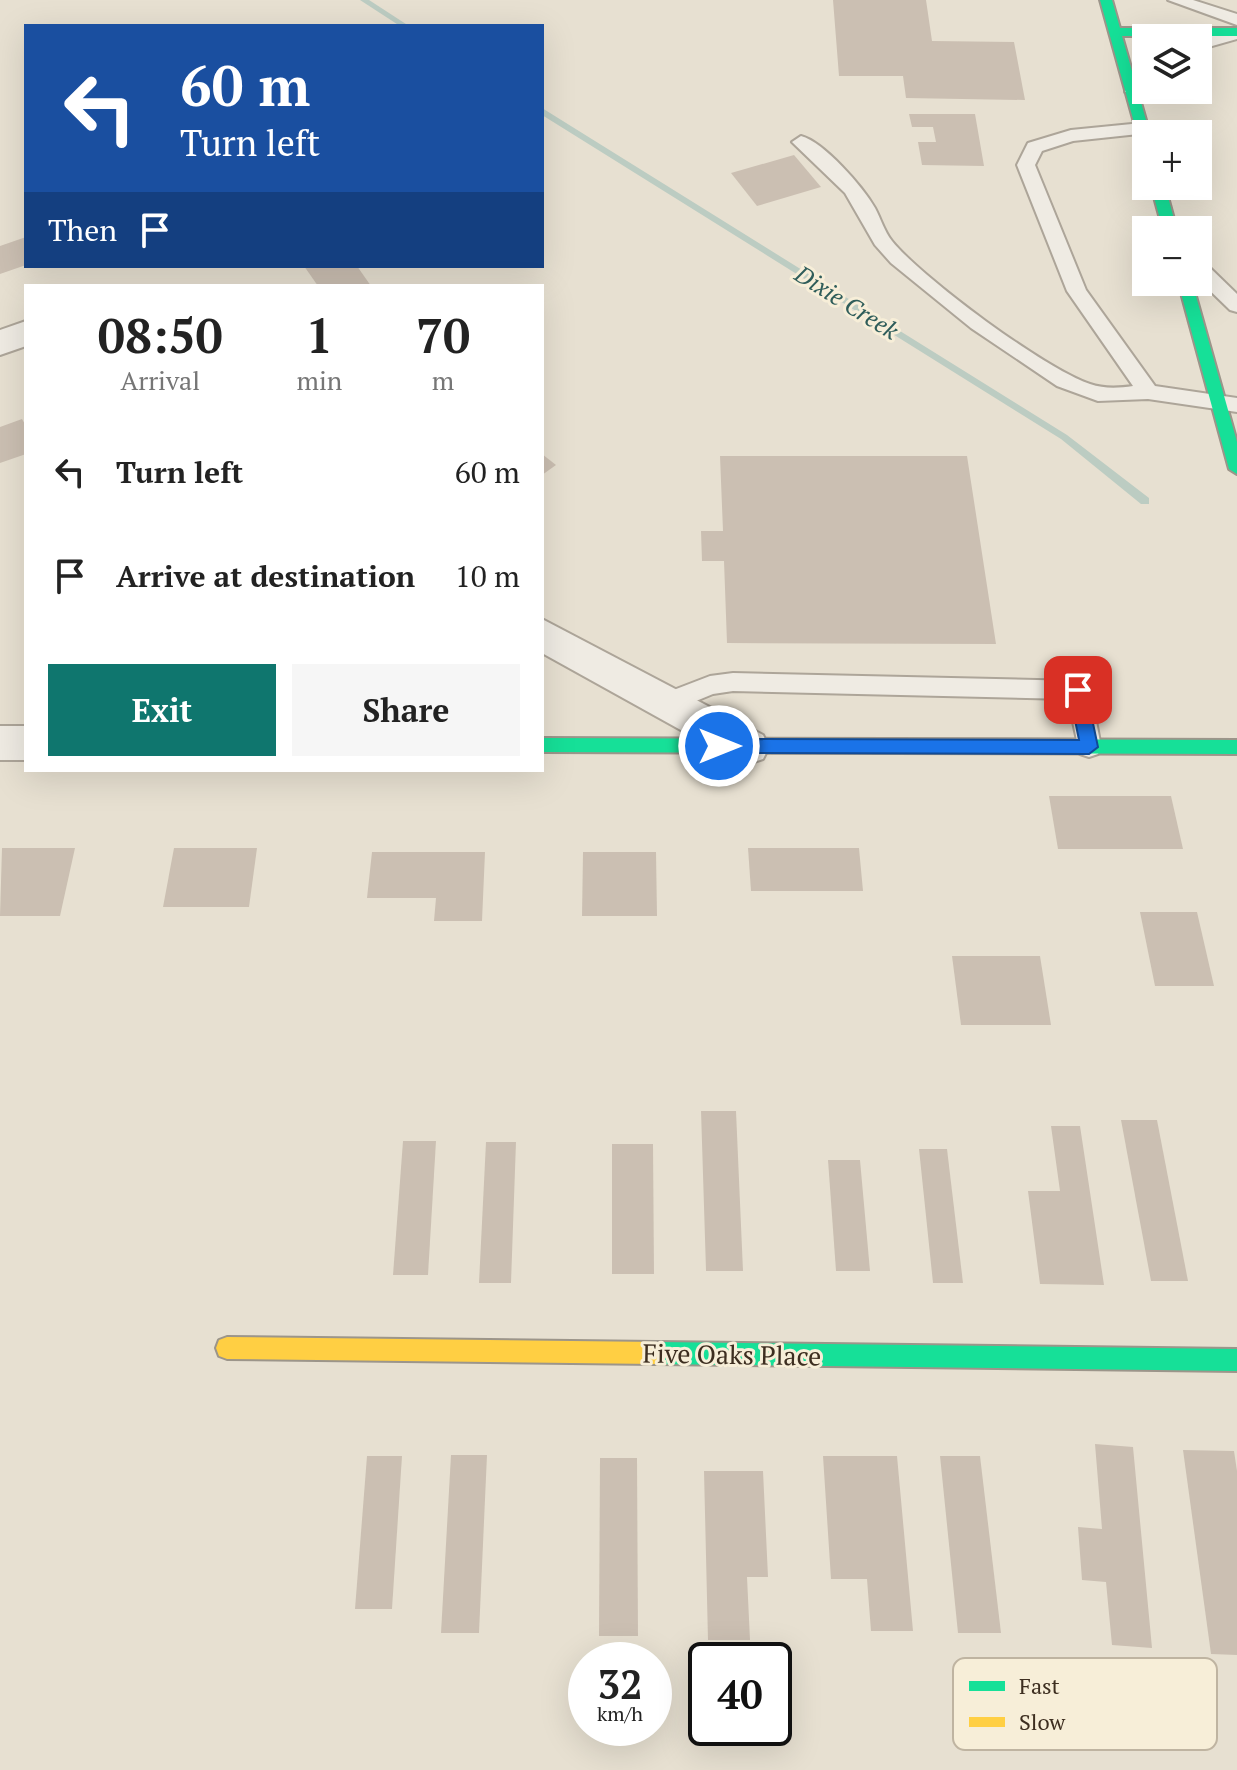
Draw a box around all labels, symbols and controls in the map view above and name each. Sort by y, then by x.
map controls [1132,24,1212,296]
button: layers [1132,24,1212,104]
text: 60 m [180,48,310,122]
icon: left [48,56,152,160]
text: Turn left [180,119,320,166]
button: + [1132,120,1212,200]
icon: arrive [133,208,177,252]
text: Then [48,210,117,250]
button: − [1132,216,1212,296]
water label: Dixie Creek [788,257,905,347]
text: 08:50 [98,303,223,367]
text: 1 [306,303,333,367]
text: 70 [416,303,470,367]
text: Arrival [120,363,200,397]
text: min [296,363,342,397]
text: m [432,363,454,397]
icon: left [48,450,92,494]
text: Turn left [116,452,243,492]
text: 60 m [455,452,520,492]
icon: arrive [48,554,92,598]
text: Arrive at destination [116,556,415,596]
text: 10 m [455,556,520,596]
pin [1044,656,1112,724]
button: Exit [48,664,276,756]
button: Share [292,664,520,756]
icon: arrive [1056,668,1100,712]
position arrow [677,704,761,788]
street label: Five Oaks Place [642,1335,822,1373]
speed limit sign: 40 [688,1642,792,1746]
text: 32 [597,1657,643,1710]
legend [953,1658,1217,1750]
text: Fast [1019,1671,1060,1700]
text: km/h [597,1700,643,1727]
text: Slow [1019,1707,1066,1736]

